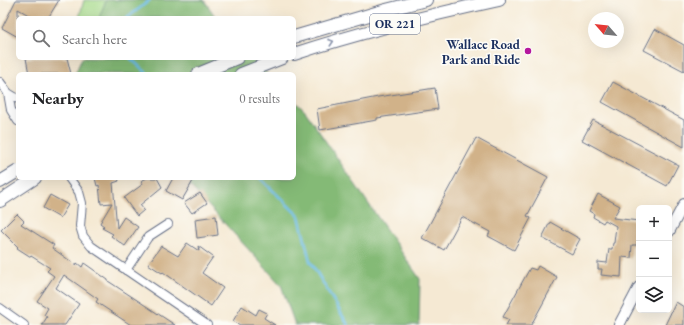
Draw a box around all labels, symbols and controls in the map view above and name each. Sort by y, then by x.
north arrow [588,12,624,48]
road number: OR 221 [370,14,420,34]
search box [16,16,296,60]
icon: search [30,27,52,49]
text: Search here [62,29,127,48]
place label: Wallace Road Park and Ride [442,36,521,68]
one-way arrow [327,38,334,47]
marker: Wallace Road Park and Ride [523,46,533,56]
text: Nearby [32,87,84,109]
text: 0 results [239,90,280,107]
map controls [636,205,672,313]
button: + [636,205,672,241]
button: − [636,241,672,277]
button: layers [636,277,672,313]

